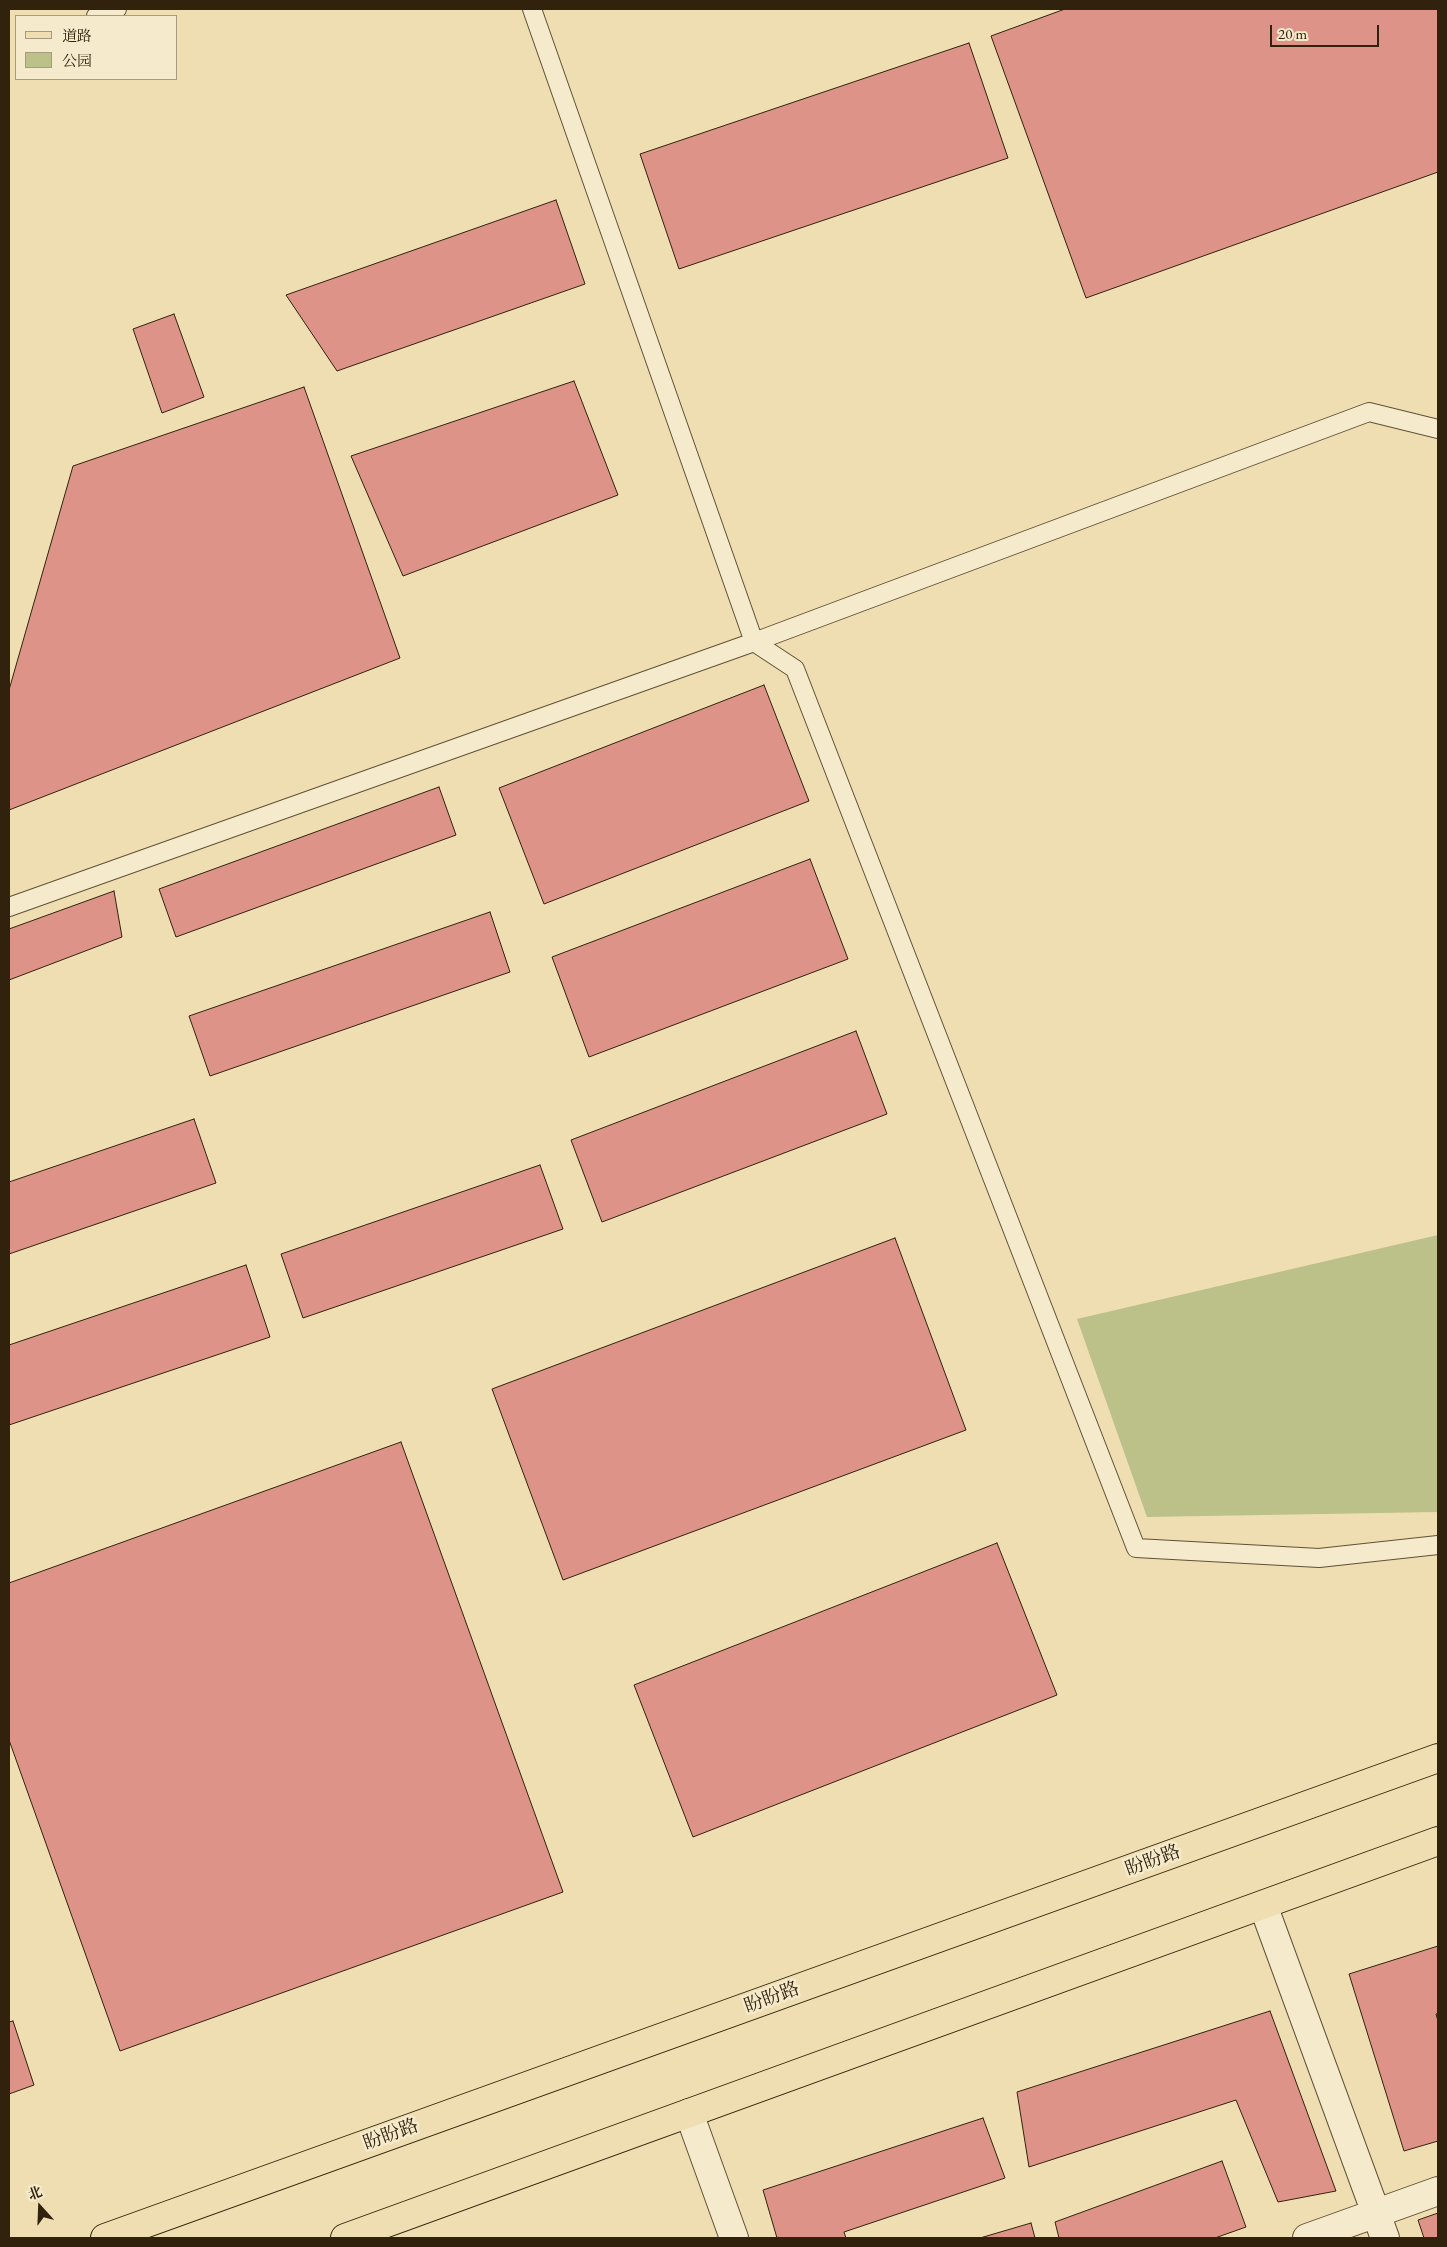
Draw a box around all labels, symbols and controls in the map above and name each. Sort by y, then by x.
legend [15,15,178,80]
scale bar [1272,15,1381,47]
text: 20 m [1278,24,1307,43]
text: 道路 [62,26,92,45]
text: 公园 [62,51,92,70]
street label: 盼盼路 [1122,1841,1184,1881]
street label: 盼盼路 [741,1978,803,2018]
street label: 盼盼路 [360,2115,422,2155]
north arrow [15,2182,65,2232]
text: 北 [25,2182,45,2204]

